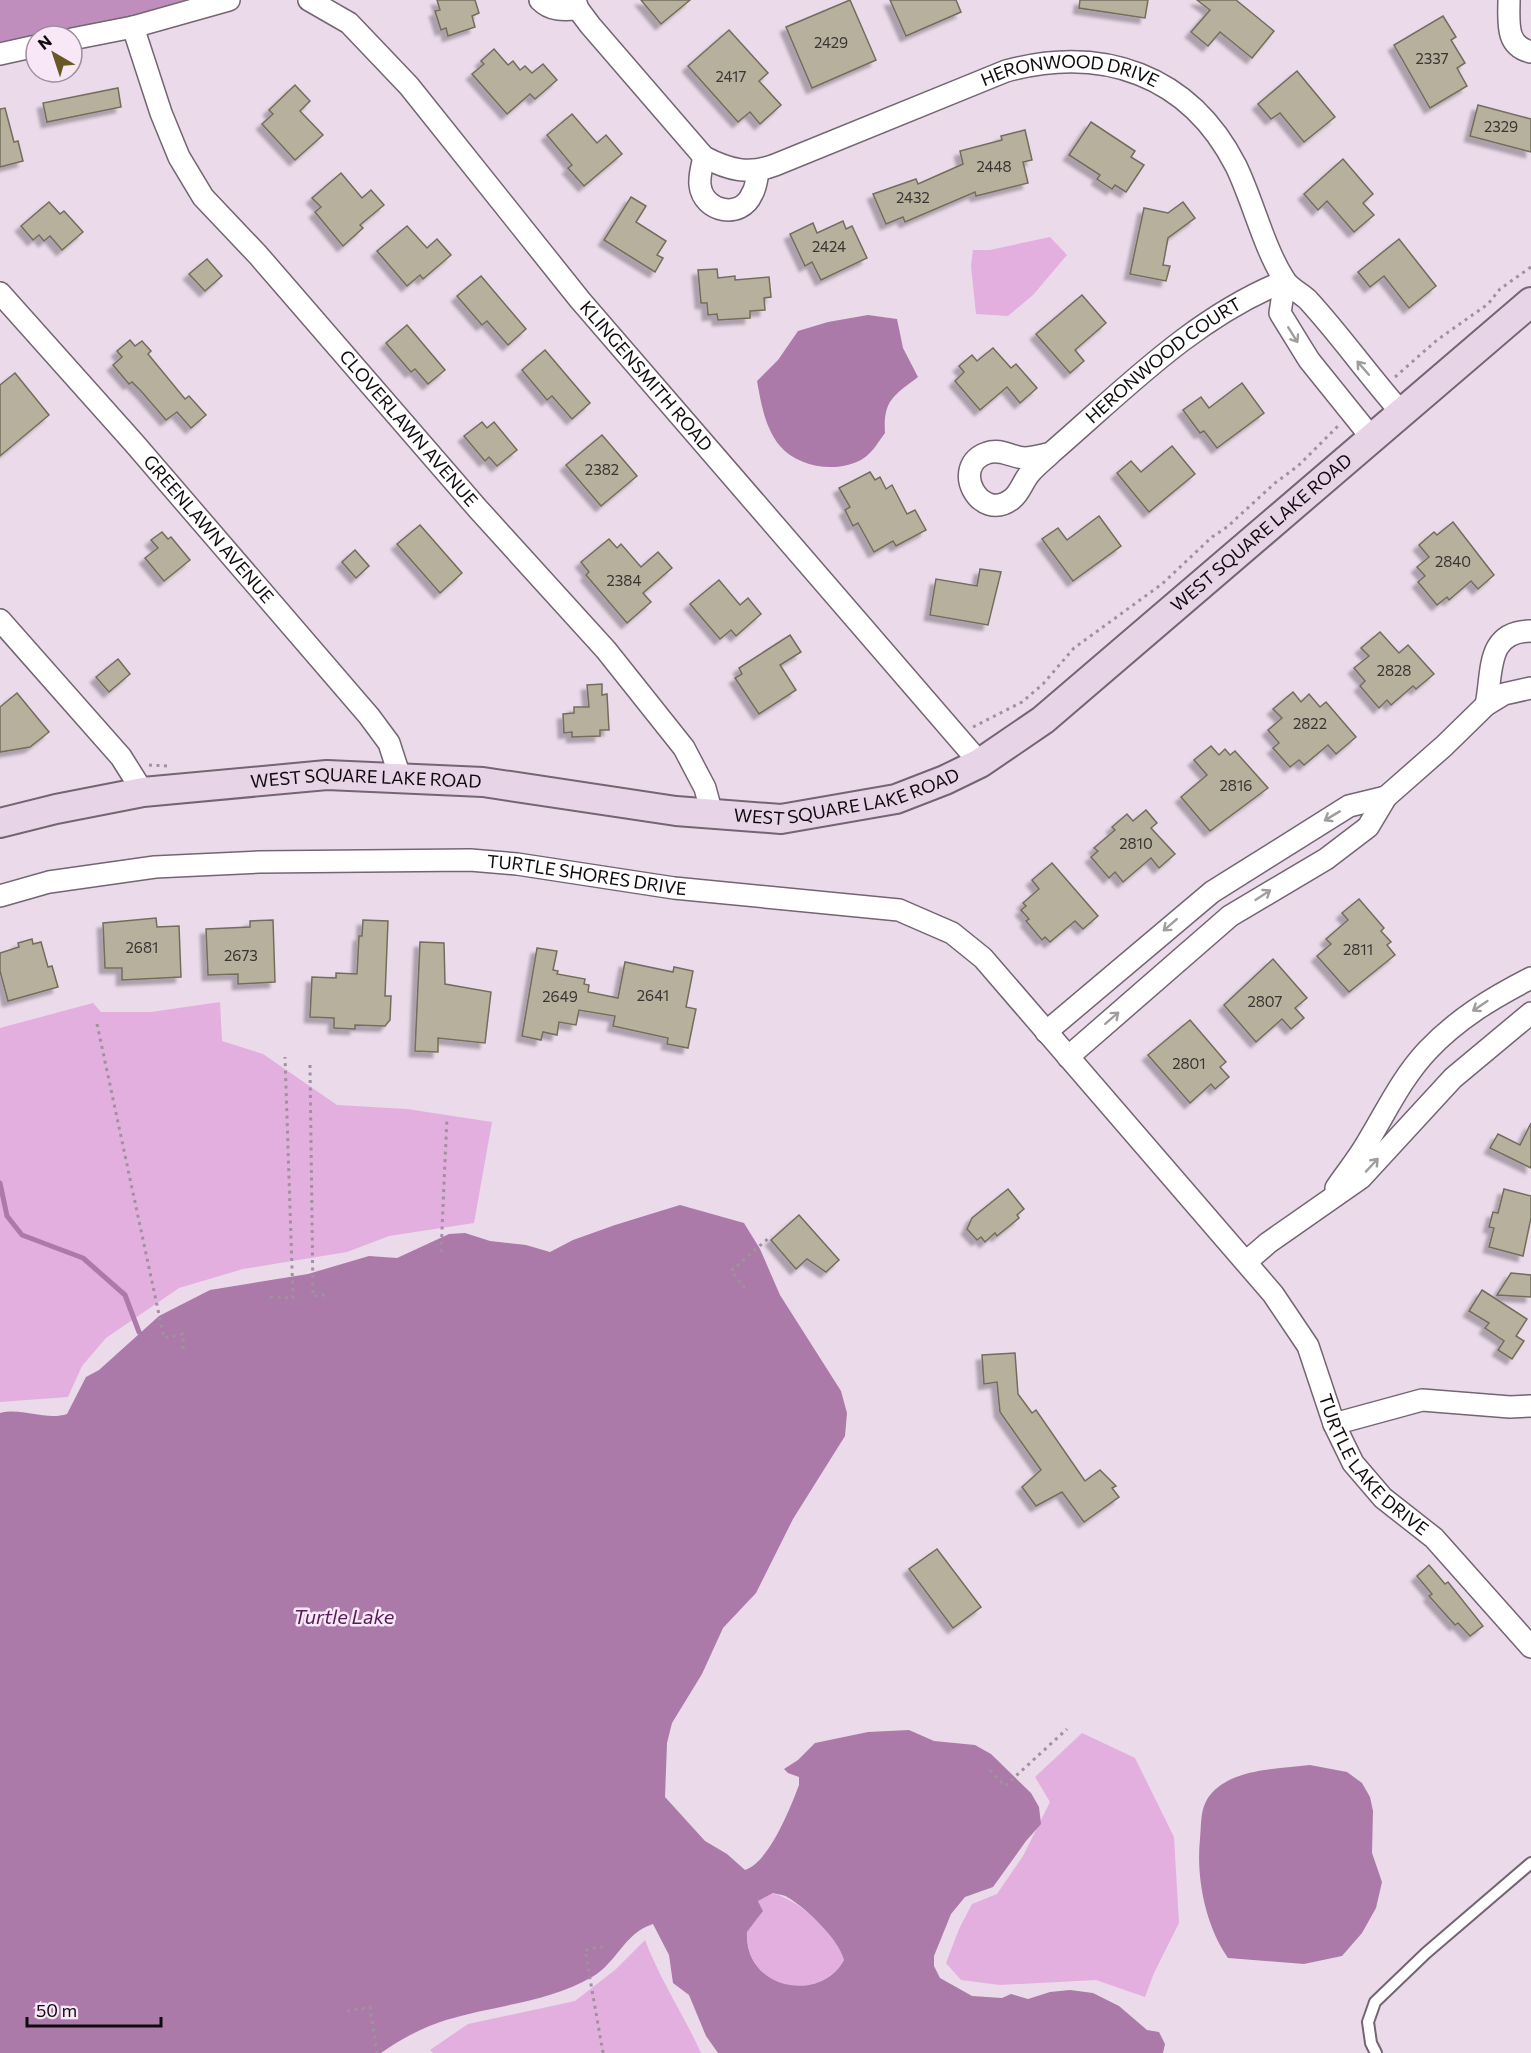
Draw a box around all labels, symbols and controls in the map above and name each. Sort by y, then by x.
north arrow [24,24,84,84]
text: N [34,31,55,53]
house number: 2429 [814,33,848,51]
house number: 2337 [1415,49,1449,67]
text: HERONWOOD DRIVE [977,50,1163,91]
house number: 2417 [716,67,747,85]
street label: HERONWOOD DRIVE [978,74,1160,98]
house number: 2329 [1484,117,1518,135]
house number: 2448 [976,157,1012,175]
house number: 2432 [896,188,930,206]
house number: 2424 [812,237,846,255]
street label: HERONWOOD COURT [1080,292,1245,427]
street label: KLINGENSMITH ROAD [576,296,718,455]
one-way arrow [1288,326,1300,343]
street label: CLOVERLAWN AVENUE [335,345,483,511]
one-way arrow [1356,361,1370,376]
street label: WEST SQUARE LAKE ROAD [1166,448,1356,616]
street label: GREENLAWN AVENUE [139,450,279,607]
house number: 2382 [585,460,619,478]
house number: 2840 [1435,552,1471,570]
house number: 2384 [607,571,641,589]
house number: 2828 [1377,661,1411,679]
house number: 2822 [1293,714,1327,732]
street label: WEST SQUARE LAKE ROAD [249,763,482,792]
street label: WEST SQUARE LAKE ROAD [733,763,963,829]
house number: 2816 [1220,776,1252,794]
one-way arrow [1324,811,1341,823]
house number: 2810 [1119,834,1153,852]
street label: TURTLE SHORES DRIVE [486,849,688,899]
one-way arrow [1254,889,1271,901]
one-way arrow [1162,919,1178,932]
house number: 2681 [126,938,158,956]
house number: 2811 [1343,940,1373,958]
house number: 2673 [224,946,258,964]
house number: 2641 [637,986,669,1004]
house number: 2649 [542,987,578,1005]
house number: 2807 [1247,992,1283,1010]
one-way arrow [1472,1000,1489,1012]
one-way arrow [1104,1012,1120,1025]
house number: 2801 [1172,1054,1206,1072]
one-way arrow [1365,1158,1379,1173]
street label: TURTLE LAKE DRIVE [1315,1391,1433,1539]
water label: Turtle Lake [294,1604,395,1628]
scale bar [27,1990,160,2028]
text: 50 m [36,1999,77,2021]

